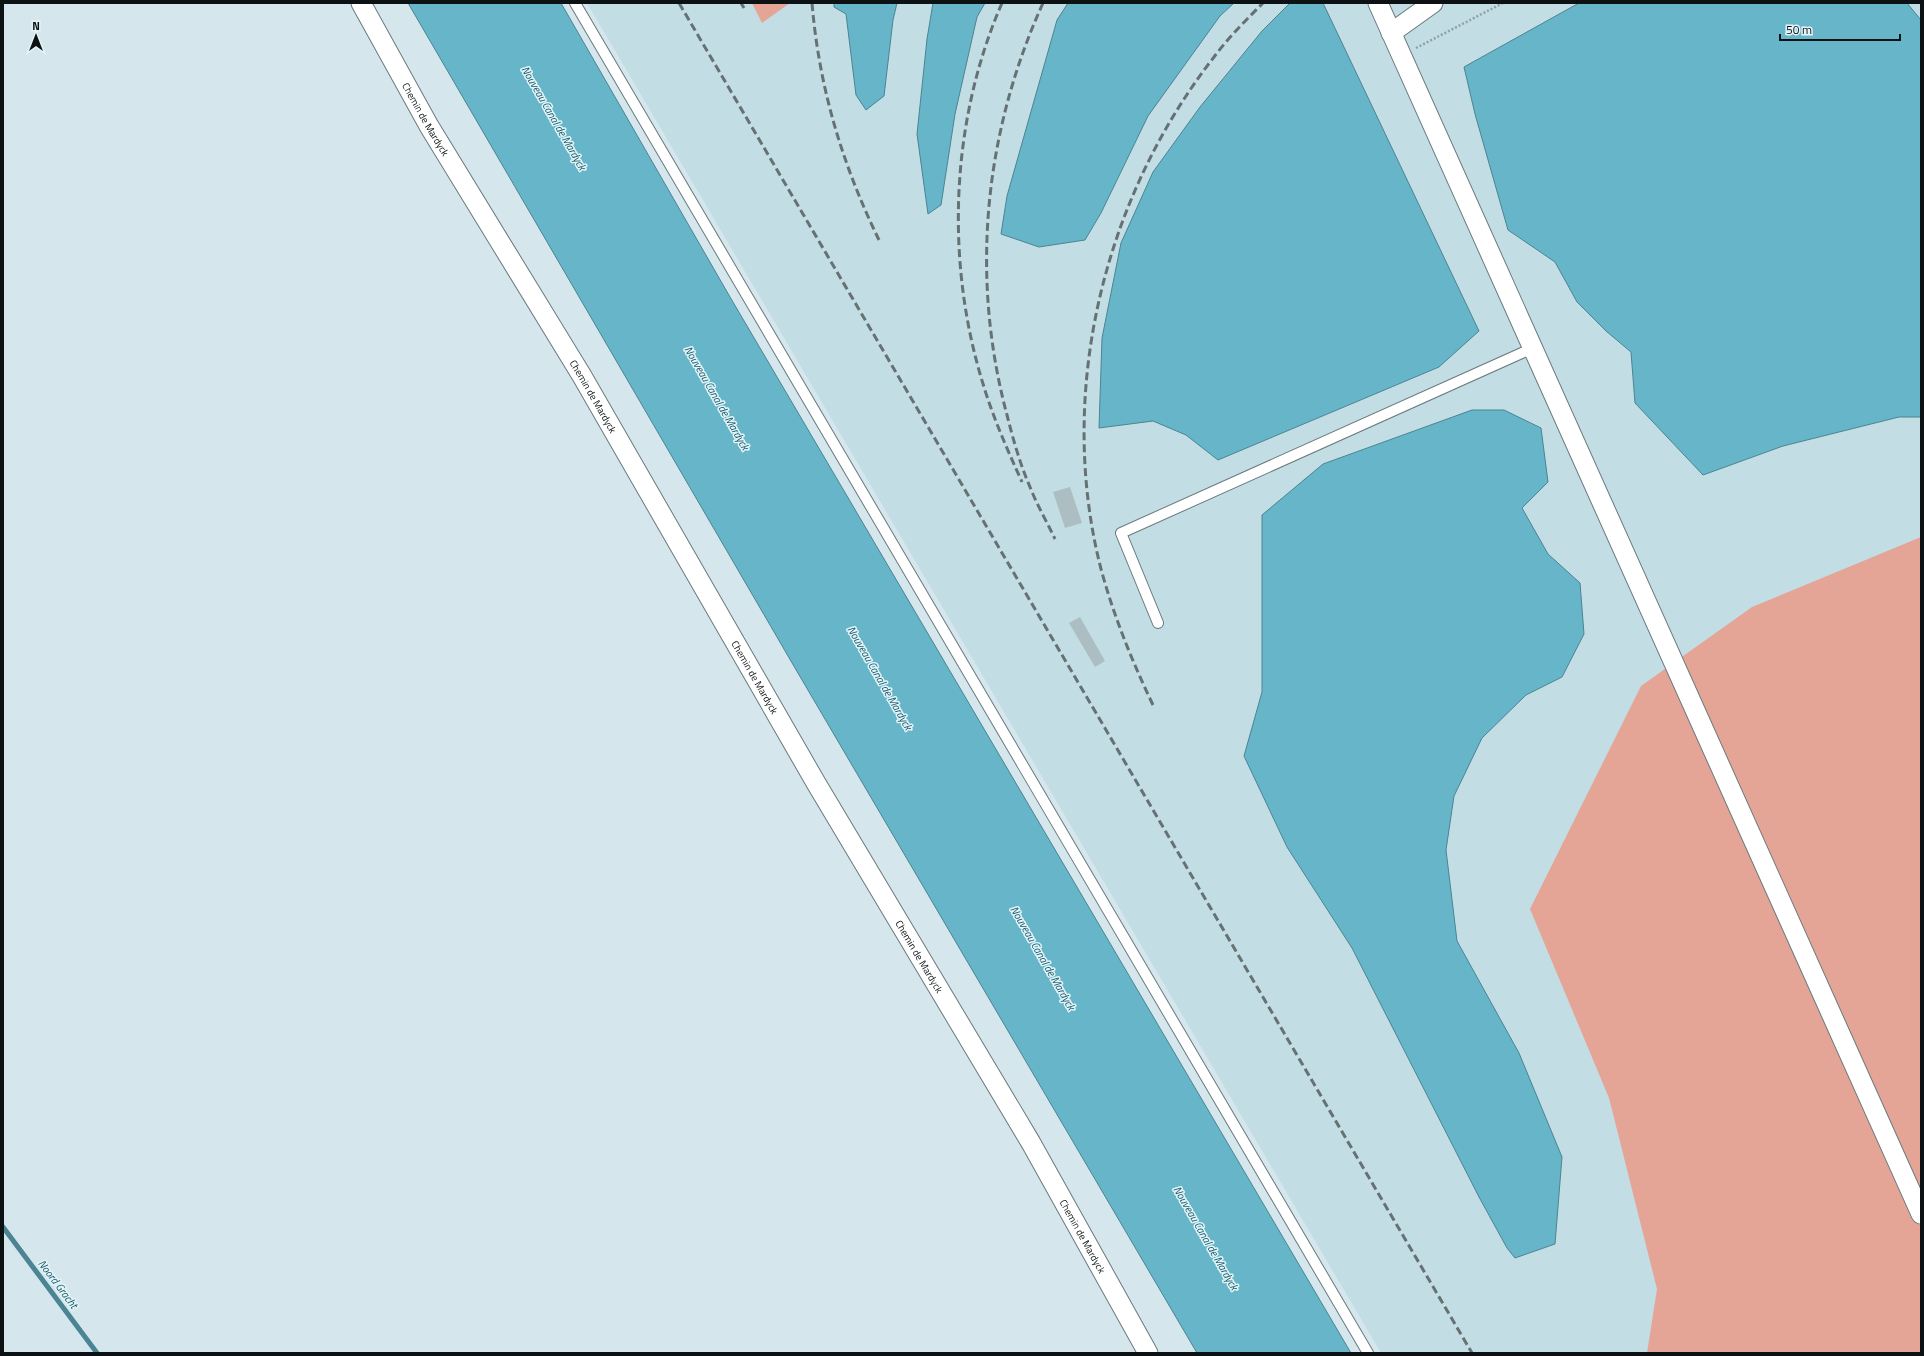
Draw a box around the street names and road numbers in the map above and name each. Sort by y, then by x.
street label: Chemin de Mardyck [398,80,453,159]
street label: Chemin de Mardyck [566,357,620,436]
street label: Chemin de Mardyck [728,638,782,717]
street label: Chemin de Mardyck [891,917,947,996]
street label: Chemin de Mardyck [1056,1197,1109,1276]

